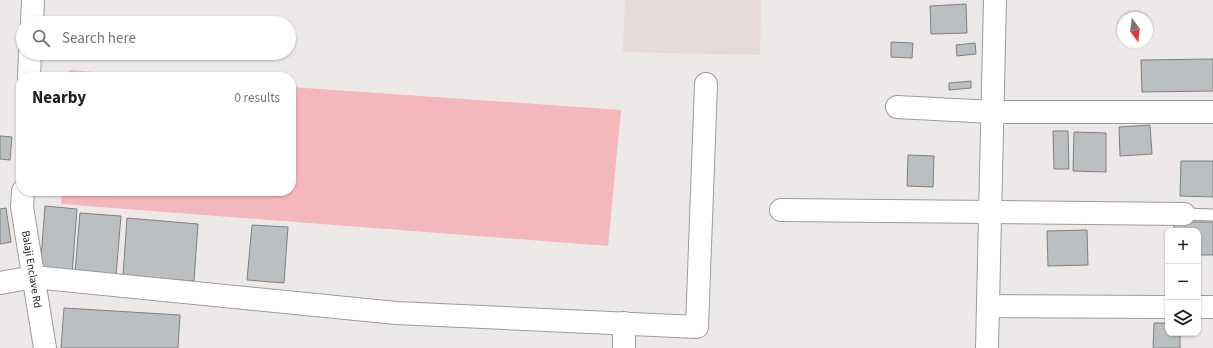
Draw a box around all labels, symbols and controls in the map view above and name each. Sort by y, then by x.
north arrow [1117,12,1153,48]
search box [16,16,296,60]
icon: search [30,27,52,49]
text: Search here [62,28,136,49]
text: Nearby [32,86,86,110]
text: 0 results [235,89,280,107]
map controls [1165,228,1201,336]
button: + [1165,228,1201,264]
street label: Balaji Enclave Rd [18,229,45,309]
button: − [1165,264,1201,300]
button: layers [1165,300,1201,336]

